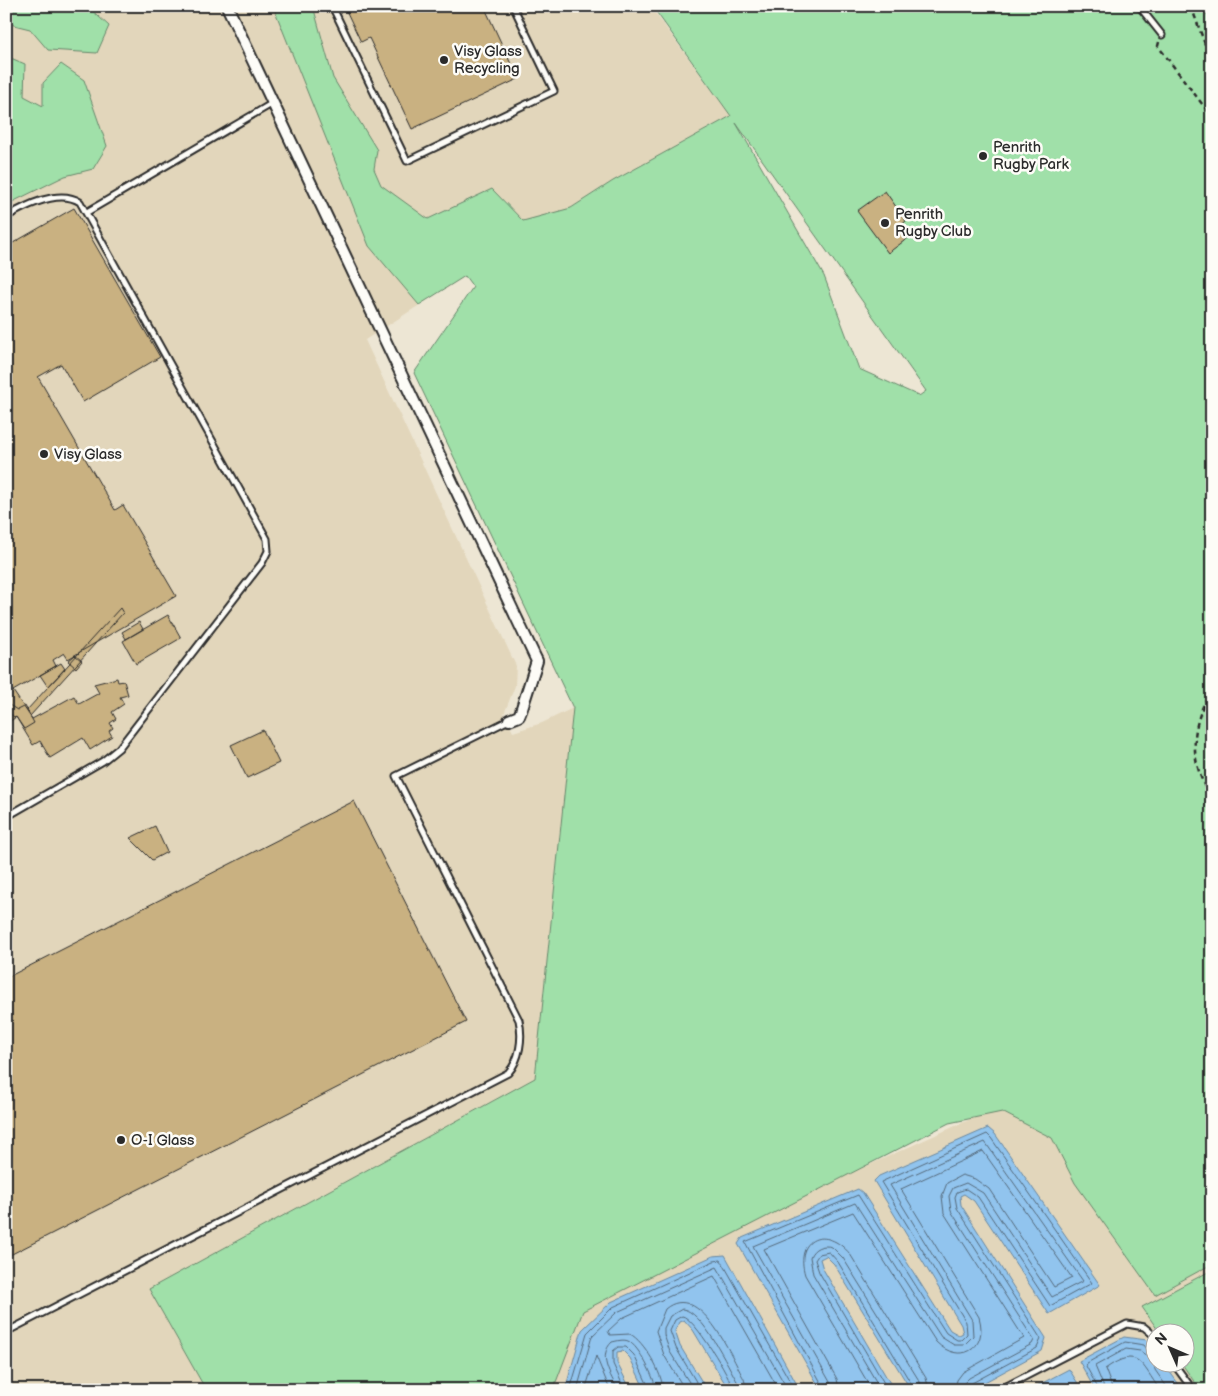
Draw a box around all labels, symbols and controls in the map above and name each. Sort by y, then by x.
place label: Visy Glass Recycling [454,42,523,78]
marker: Visy Glass Recycling [438,54,450,66]
place label: Penrith Rugby Park [993,138,1070,174]
marker: Penrith Rugby Park [977,150,989,162]
place label: Penrith Rugby Club [895,205,972,241]
marker: Penrith Rugby Club [879,217,891,229]
place label: Visy Glass [54,445,123,464]
marker: Visy Glass [38,448,50,460]
place label: O-I Glass [131,1131,195,1150]
marker: O-I Glass [115,1134,127,1146]
north arrow [1146,1324,1196,1374]
text: N [1151,1329,1171,1349]

